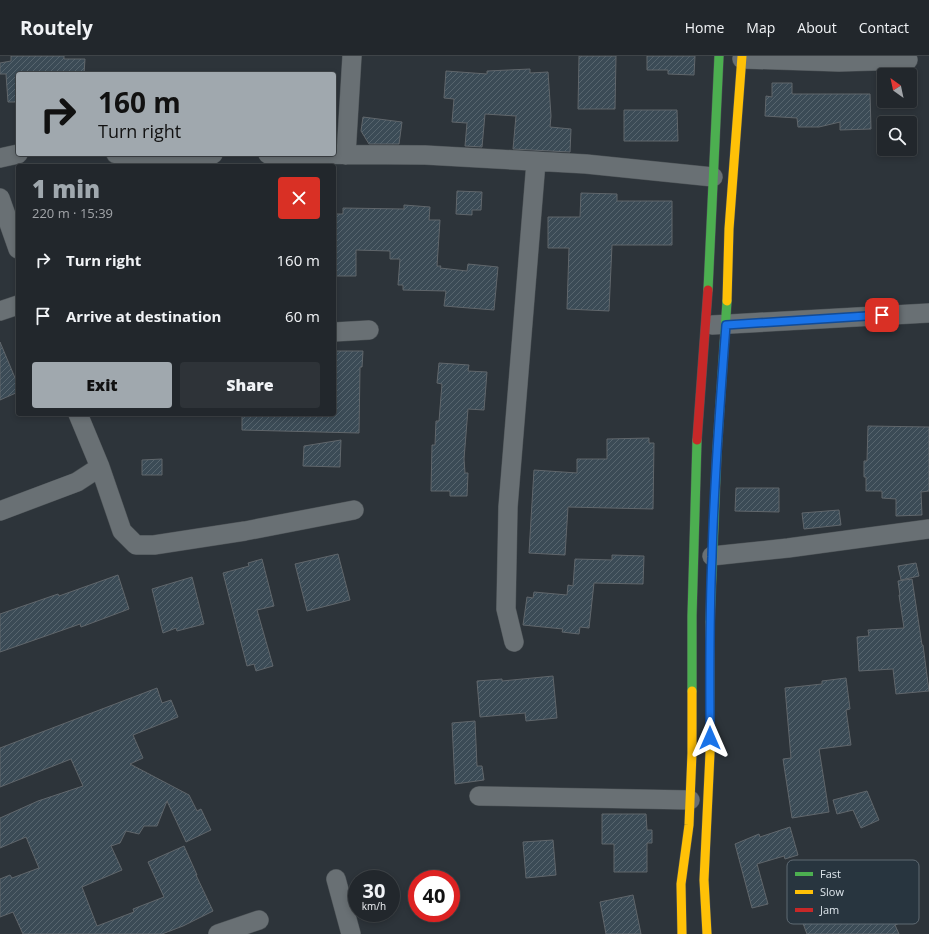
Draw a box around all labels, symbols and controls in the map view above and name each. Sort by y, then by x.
text: Routely [20,15,93,41]
text: Home [685,18,724,37]
text: Map [746,18,775,37]
text: About [797,18,837,37]
text: Contact [859,18,909,37]
north arrow [877,68,917,108]
map controls [877,68,917,156]
text: 160 m [98,83,181,121]
icon: right [32,88,84,140]
button: search [877,116,917,156]
text: Turn right [98,119,181,143]
text: 1 min [32,172,100,205]
button: close [278,177,320,219]
text: 220 m · 15:39 [32,204,113,222]
icon: right [32,249,54,271]
text: Turn right [66,250,141,270]
text: 160 m [276,250,320,270]
pin [865,298,899,332]
icon: arrive [871,304,893,326]
icon: arrive [32,305,54,327]
text: Arrive at destination [66,306,221,326]
text: 60 m [285,306,320,326]
button: Exit [32,362,172,408]
button: Share [180,362,320,408]
position arrow [689,717,731,759]
legend [787,860,919,924]
text: Fast [820,866,841,881]
speed limit sign: 40 [408,870,460,922]
text: 30 [363,877,385,904]
text: Slow [820,884,844,899]
text: km/h [362,899,386,913]
text: Jam [819,902,839,917]

